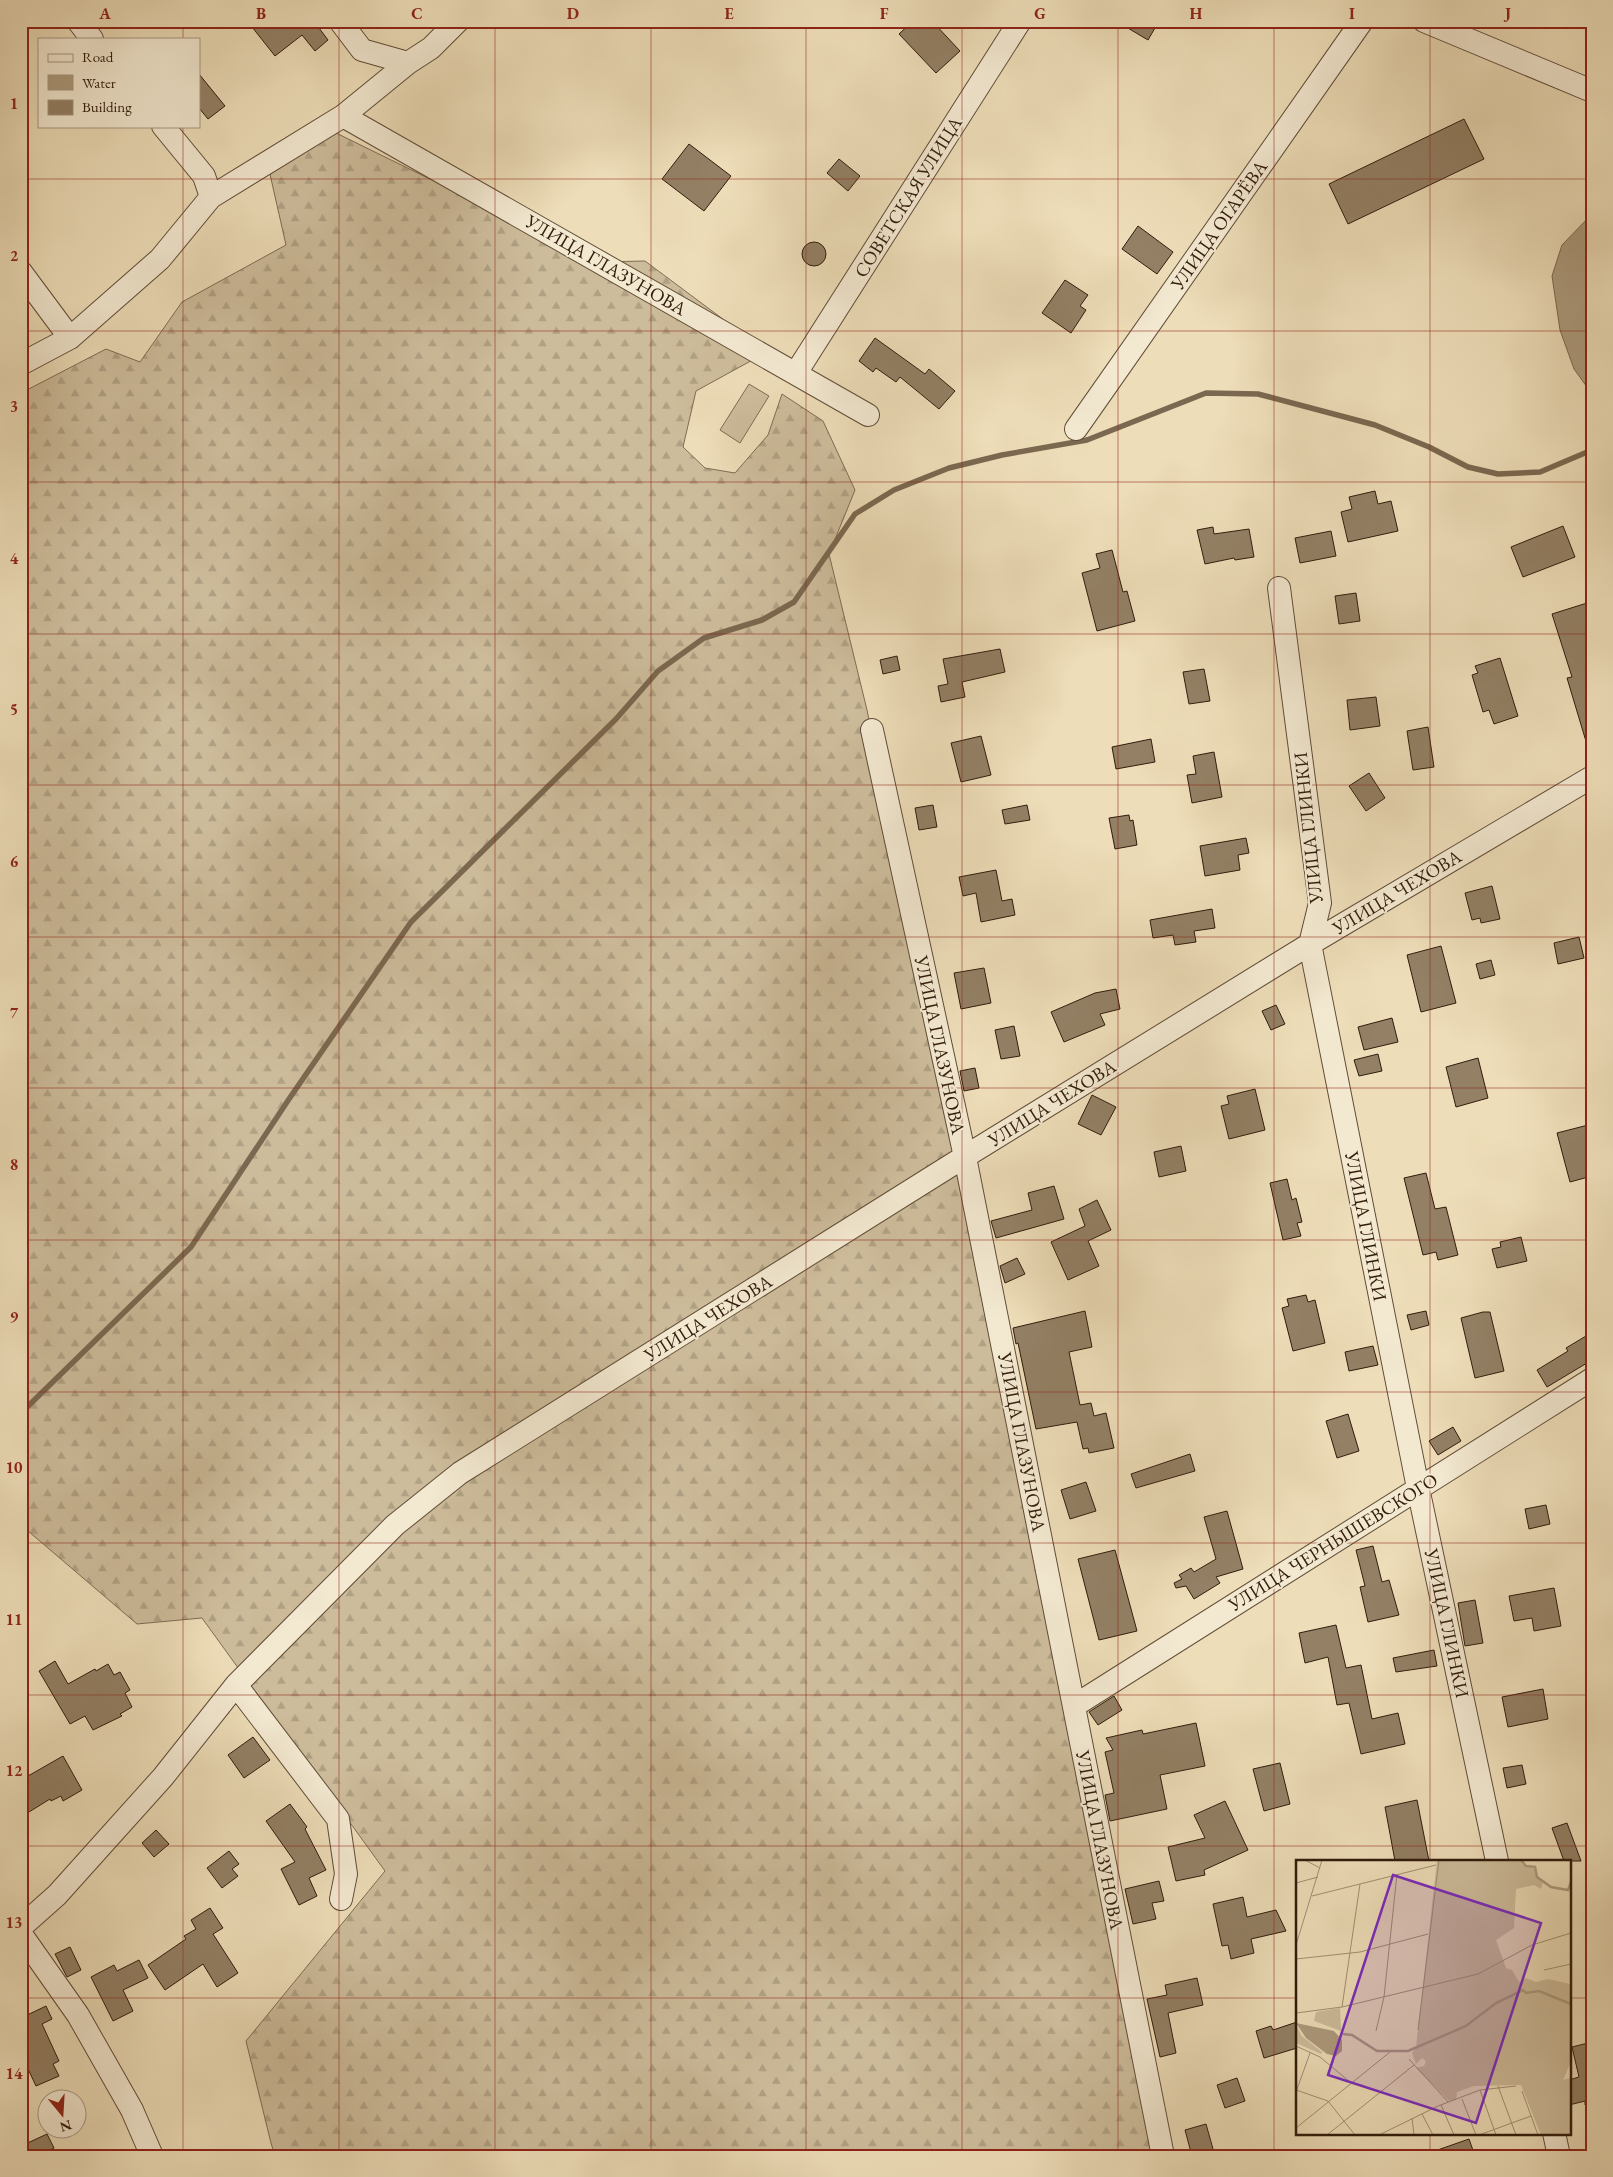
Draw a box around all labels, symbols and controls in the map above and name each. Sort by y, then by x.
text: A [98,3,111,24]
text: B [256,3,266,24]
text: C [411,3,423,24]
text: D [567,3,579,24]
text: E [724,3,734,24]
text: F [880,3,889,24]
text: G [1034,3,1046,24]
text: H [1190,3,1203,24]
text: I [1349,3,1355,24]
text: J [1503,3,1511,24]
legend [38,38,200,128]
text: Road [82,47,114,66]
text: Water [82,73,116,92]
text: 1 [10,93,18,114]
text: Building [82,97,132,116]
street label: СОВЕТСКАЯ УЛИЦА [848,111,968,282]
street label: УЛИЦА ОГАРЁВА [1164,155,1273,295]
street label: УЛИЦА ГЛАЗУНОВА [520,208,692,322]
text: 2 [10,245,19,266]
text: 3 [10,396,18,417]
text: 4 [10,548,19,569]
text: 5 [10,699,18,720]
street label: УЛИЦА ГЛИНКИ [1288,751,1328,906]
street label: УЛИЦА ЧЕХОВА [1327,843,1467,941]
text: 6 [10,851,19,872]
street label: УЛИЦА ГЛАЗУНОВА [909,952,971,1137]
text: 7 [10,1002,19,1023]
street label: УЛИЦА ЧЕХОВА [982,1053,1121,1153]
street label: УЛИЦА ГЛИНКИ [1339,1148,1393,1303]
text: 8 [10,1154,18,1175]
street label: УЛИЦА ЧЕХОВА [638,1268,777,1368]
text: 9 [10,1306,19,1327]
street label: УЛИЦА ГЛАЗУНОВА [992,1349,1052,1535]
text: 10 [6,1457,23,1478]
street label: УЛИЦА ЧЕРНЫШЕВСКОГО [1223,1467,1442,1617]
street label: УЛИЦА ГЛИНКИ [1419,1545,1475,1700]
text: 11 [6,1609,22,1630]
street label: УЛИЦА ГЛАЗУНОВА [1070,1747,1130,1933]
text: 12 [6,1760,23,1781]
inset map [1296,1860,1570,2134]
text: 13 [6,1912,22,1933]
text: 14 [6,2063,23,2084]
north arrow [38,2090,88,2140]
text: N [57,2116,74,2137]

